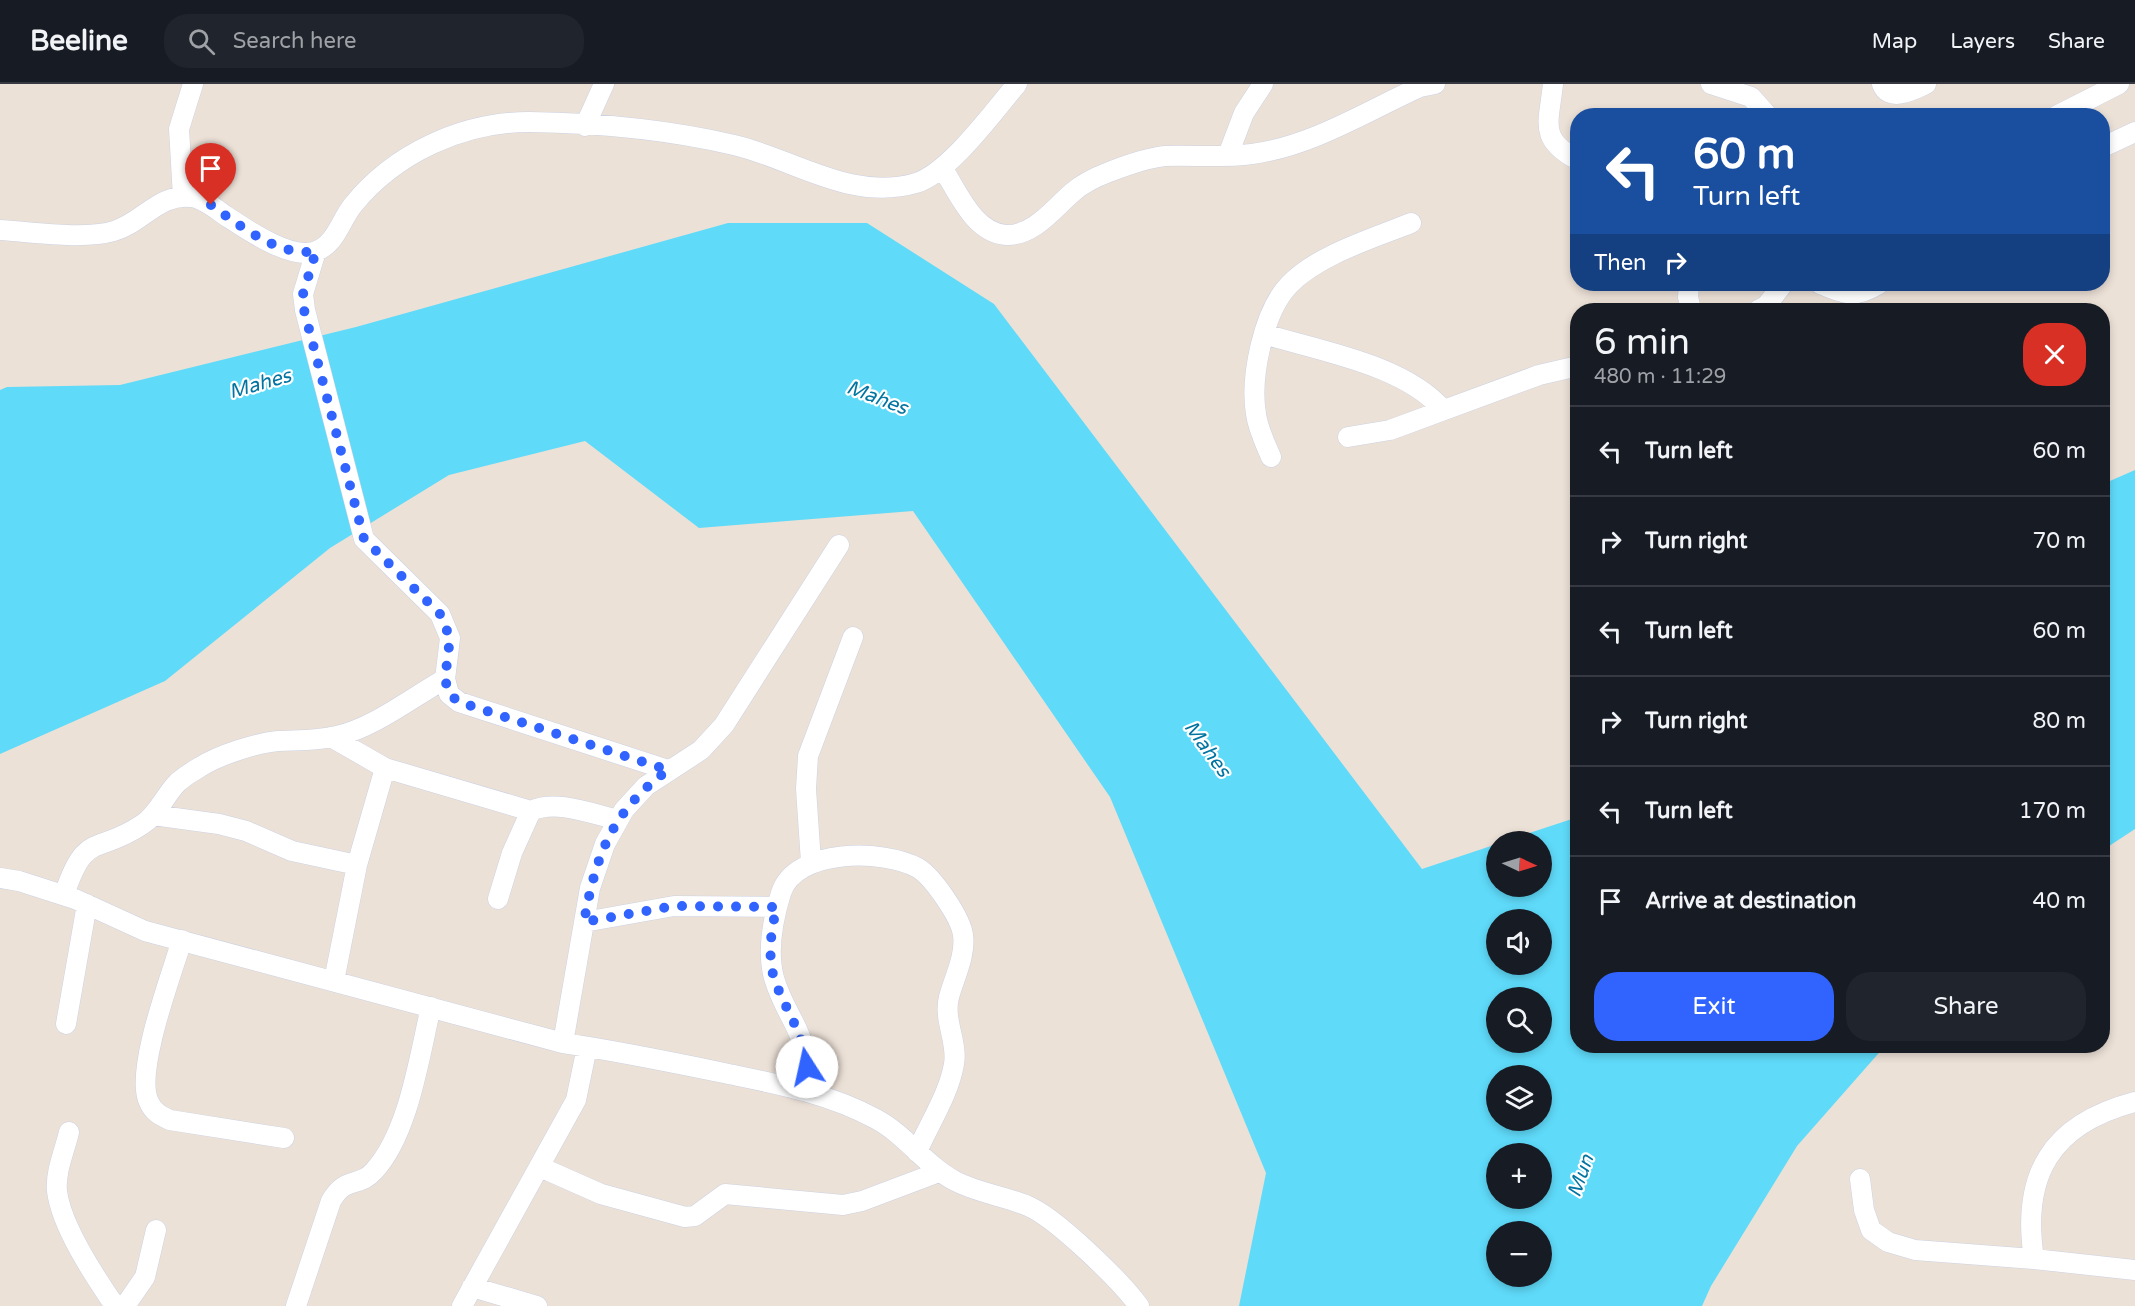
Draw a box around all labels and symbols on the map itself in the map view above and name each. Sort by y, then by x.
pin [185,143,236,205]
water label: Mahes [226,363,295,404]
water label: Mahes [843,375,912,421]
water label: Mahes [1179,716,1236,783]
north arrow [1486,831,1552,897]
position arrow [775,1035,839,1099]
water label: Mun [1563,1151,1600,1200]

